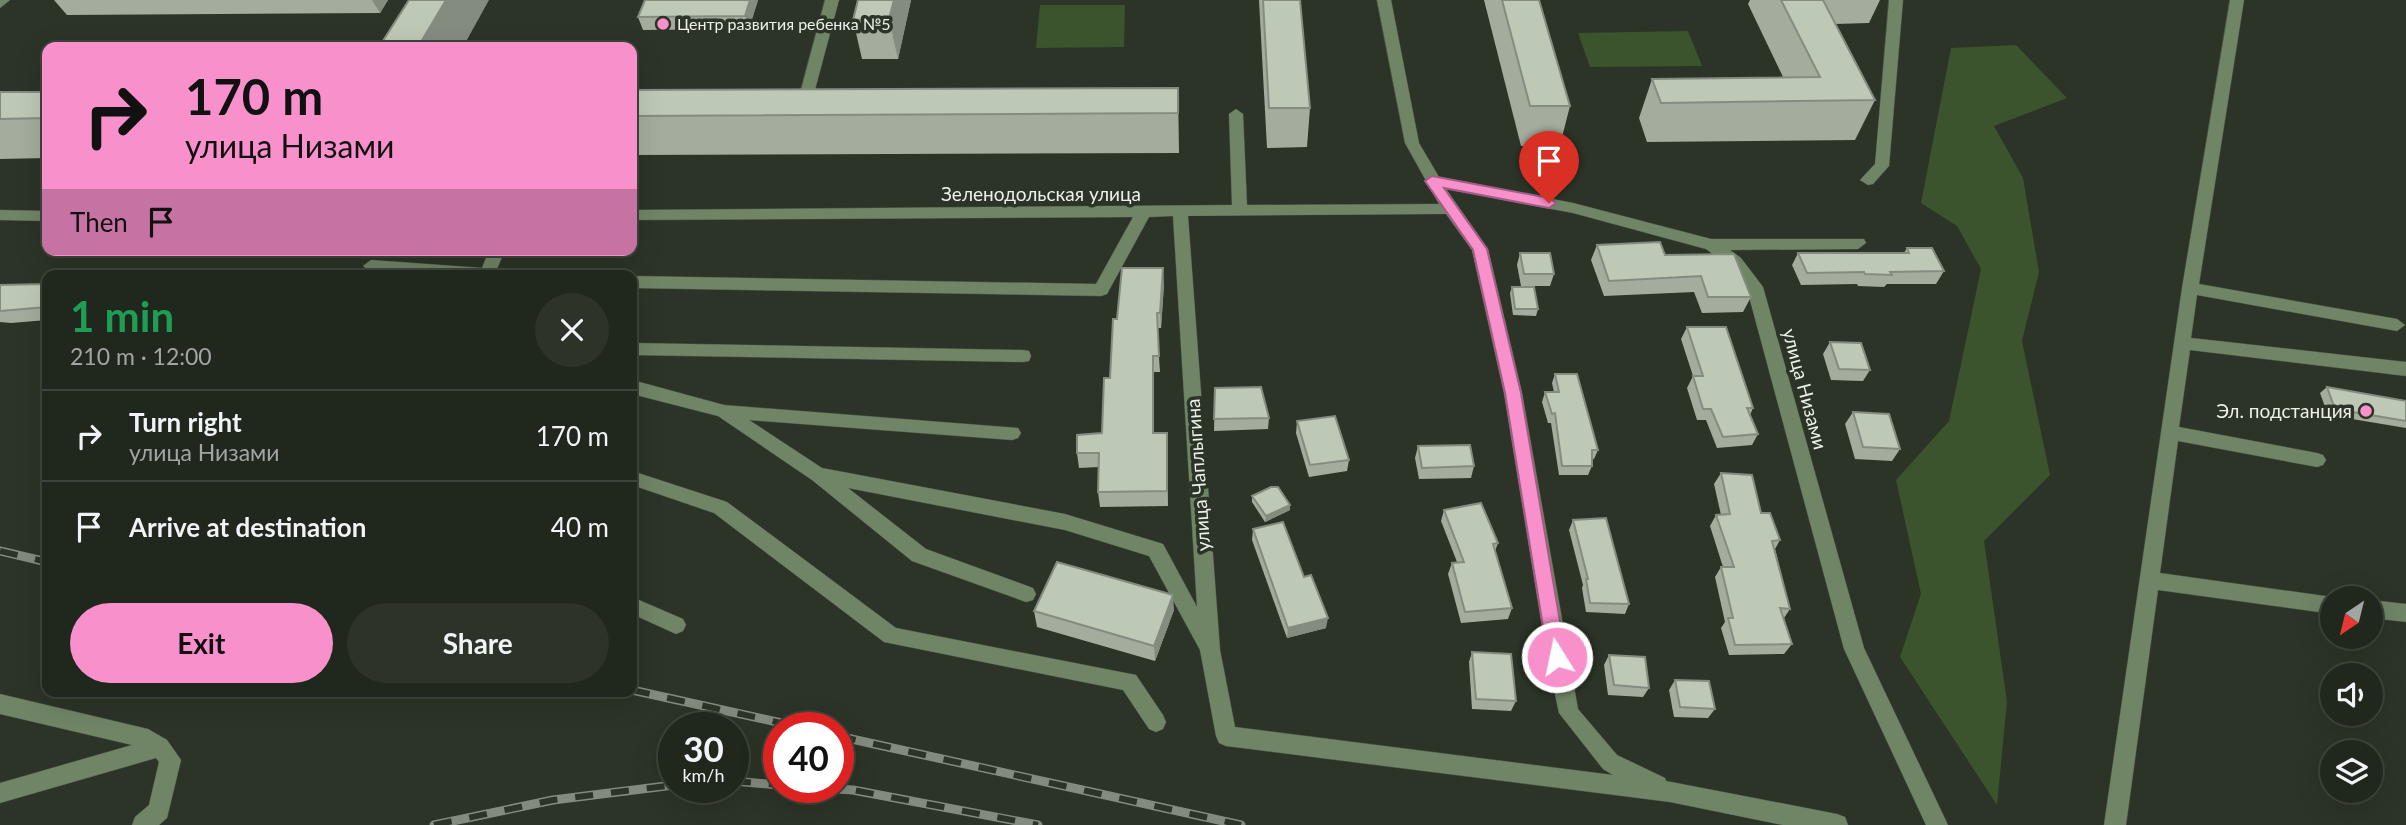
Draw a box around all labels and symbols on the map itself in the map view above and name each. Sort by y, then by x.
place label: Центр развития ребенка №5 [677,14,890,33]
marker: Центр развития ребенка №5 [655,16,671,32]
pin [1519,131,1579,203]
street label: Зеленодольская улица [941,182,1141,205]
street label: улица Низами [1778,326,1833,452]
street label: улица Чаплыгина [1181,398,1214,552]
place label: Эл. подстанция [2216,399,2352,422]
marker: Эл. подстанция [2358,403,2374,419]
north arrow [2320,586,2384,649]
position arrow [1520,620,1594,694]
speed limit sign: 40 [763,712,854,803]

